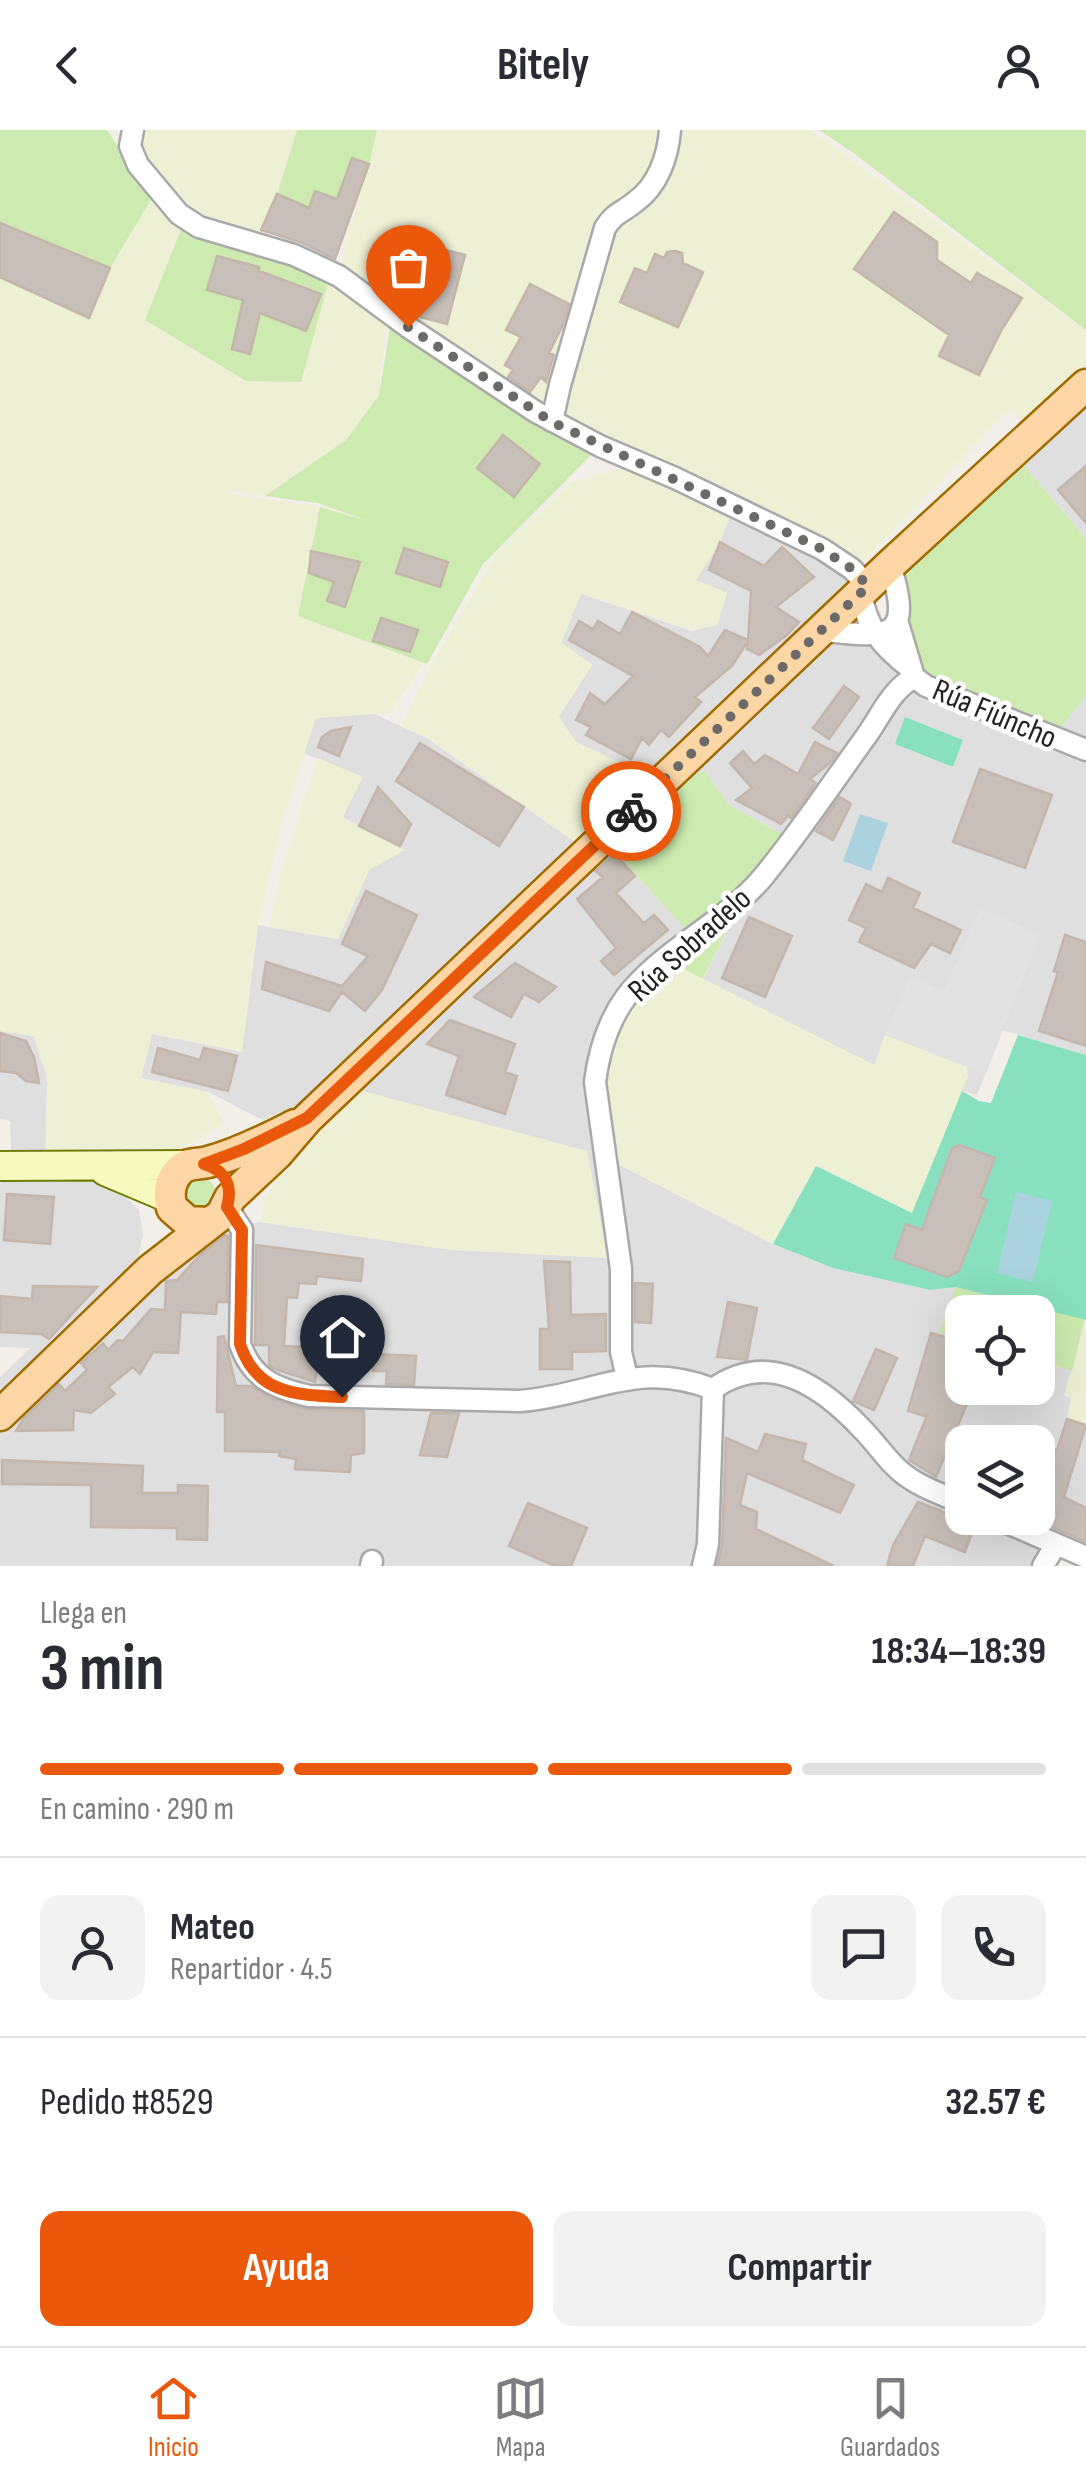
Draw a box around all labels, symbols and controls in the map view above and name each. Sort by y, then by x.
icon: back [40,38,95,93]
text: Bitely [497,38,589,93]
icon: person [991,38,1046,93]
pin [366,225,451,328]
icon: bag [381,240,436,295]
street label: Rúa Fiúncho [927,671,1062,758]
courier [581,761,681,861]
icon: bike [604,784,659,839]
street label: Rúa Sobradelo [620,880,760,1011]
pin [300,1295,385,1398]
map controls [945,1295,1055,1535]
button: locate [945,1295,1055,1405]
icon: home [315,1310,370,1365]
button: layers [945,1425,1055,1535]
text: Llega en [40,1594,127,1633]
text: 18:34–18:39 [872,1629,1046,1674]
text: 3 min [40,1631,164,1709]
text: En camino · 290 m [40,1790,234,1829]
button: person [40,1895,145,2000]
button: chat [811,1895,916,2000]
button: phone [941,1895,1046,2000]
text: Mateo [170,1905,255,1950]
text: Repartidor · 4.5 [170,1950,333,1989]
text: Pedido #8529 [40,2080,214,2125]
text: 32.57 € [945,2080,1046,2125]
button: Ayuda [40,2211,533,2326]
button: Compartir [553,2211,1046,2326]
tab: Inicio [146,2371,201,2464]
tab: Mapa [493,2371,548,2464]
tab: Guardados [840,2371,940,2464]

